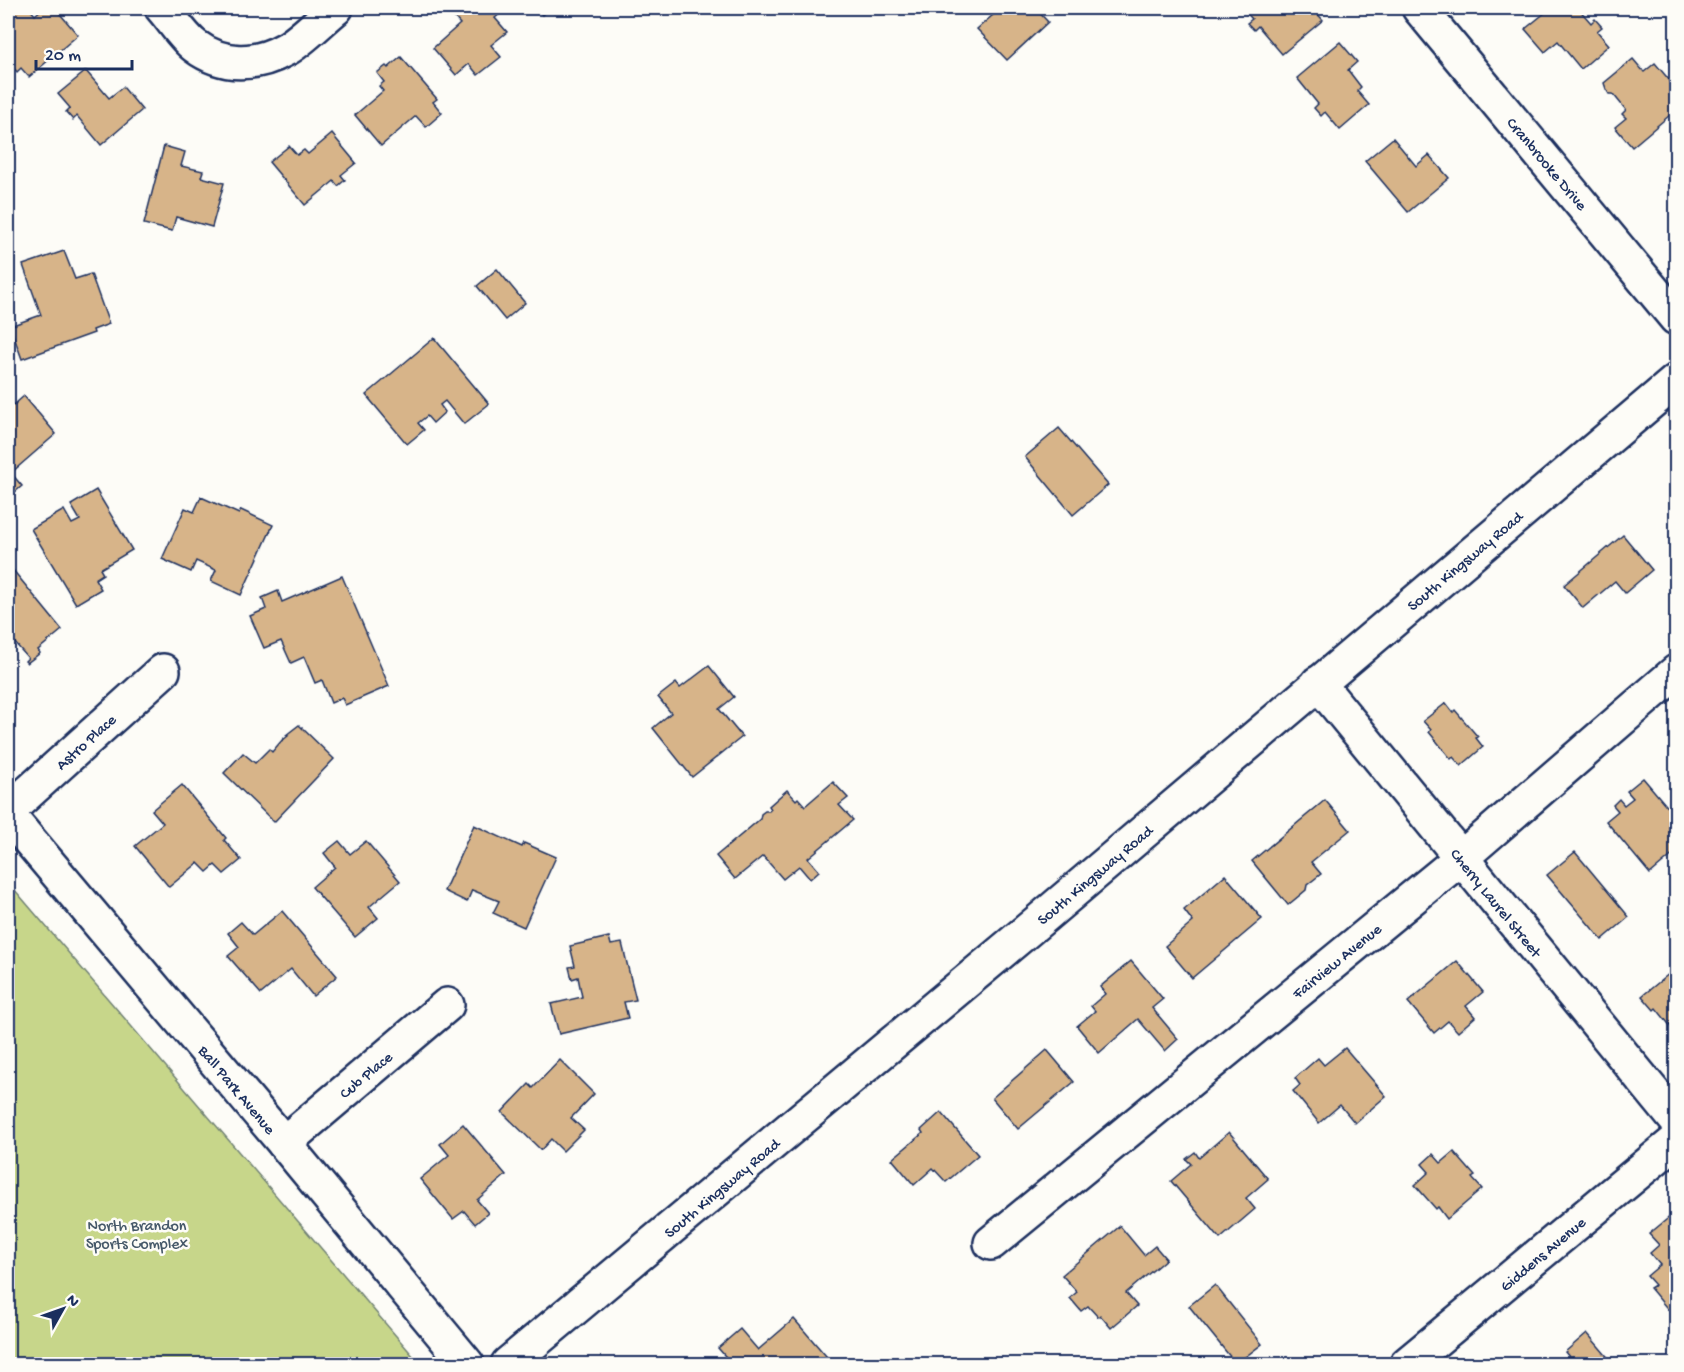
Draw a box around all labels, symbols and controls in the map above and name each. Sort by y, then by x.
scale bar [36,33,132,71]
text: 20 m [45,46,81,67]
street label: Cranbrooke Drive [1501,115,1590,216]
street label: South Kingsway Road [1405,508,1529,617]
street label: Astro Place [53,711,122,776]
street label: South Kingsway Road [1035,822,1159,931]
street label: Cherry Laurel Street [1445,846,1545,964]
street label: Fairview Avenue [1289,920,1387,1005]
street label: Ball Park Avenue [192,1042,279,1140]
street label: Cub Place [337,1049,398,1104]
street label: South Kingsway Road [662,1135,786,1244]
street label: Giddens Avenue [1498,1214,1592,1297]
park label: North Brandon Sports Complex [86,1218,189,1255]
north arrow [33,1279,93,1339]
text: N [61,1291,83,1312]

